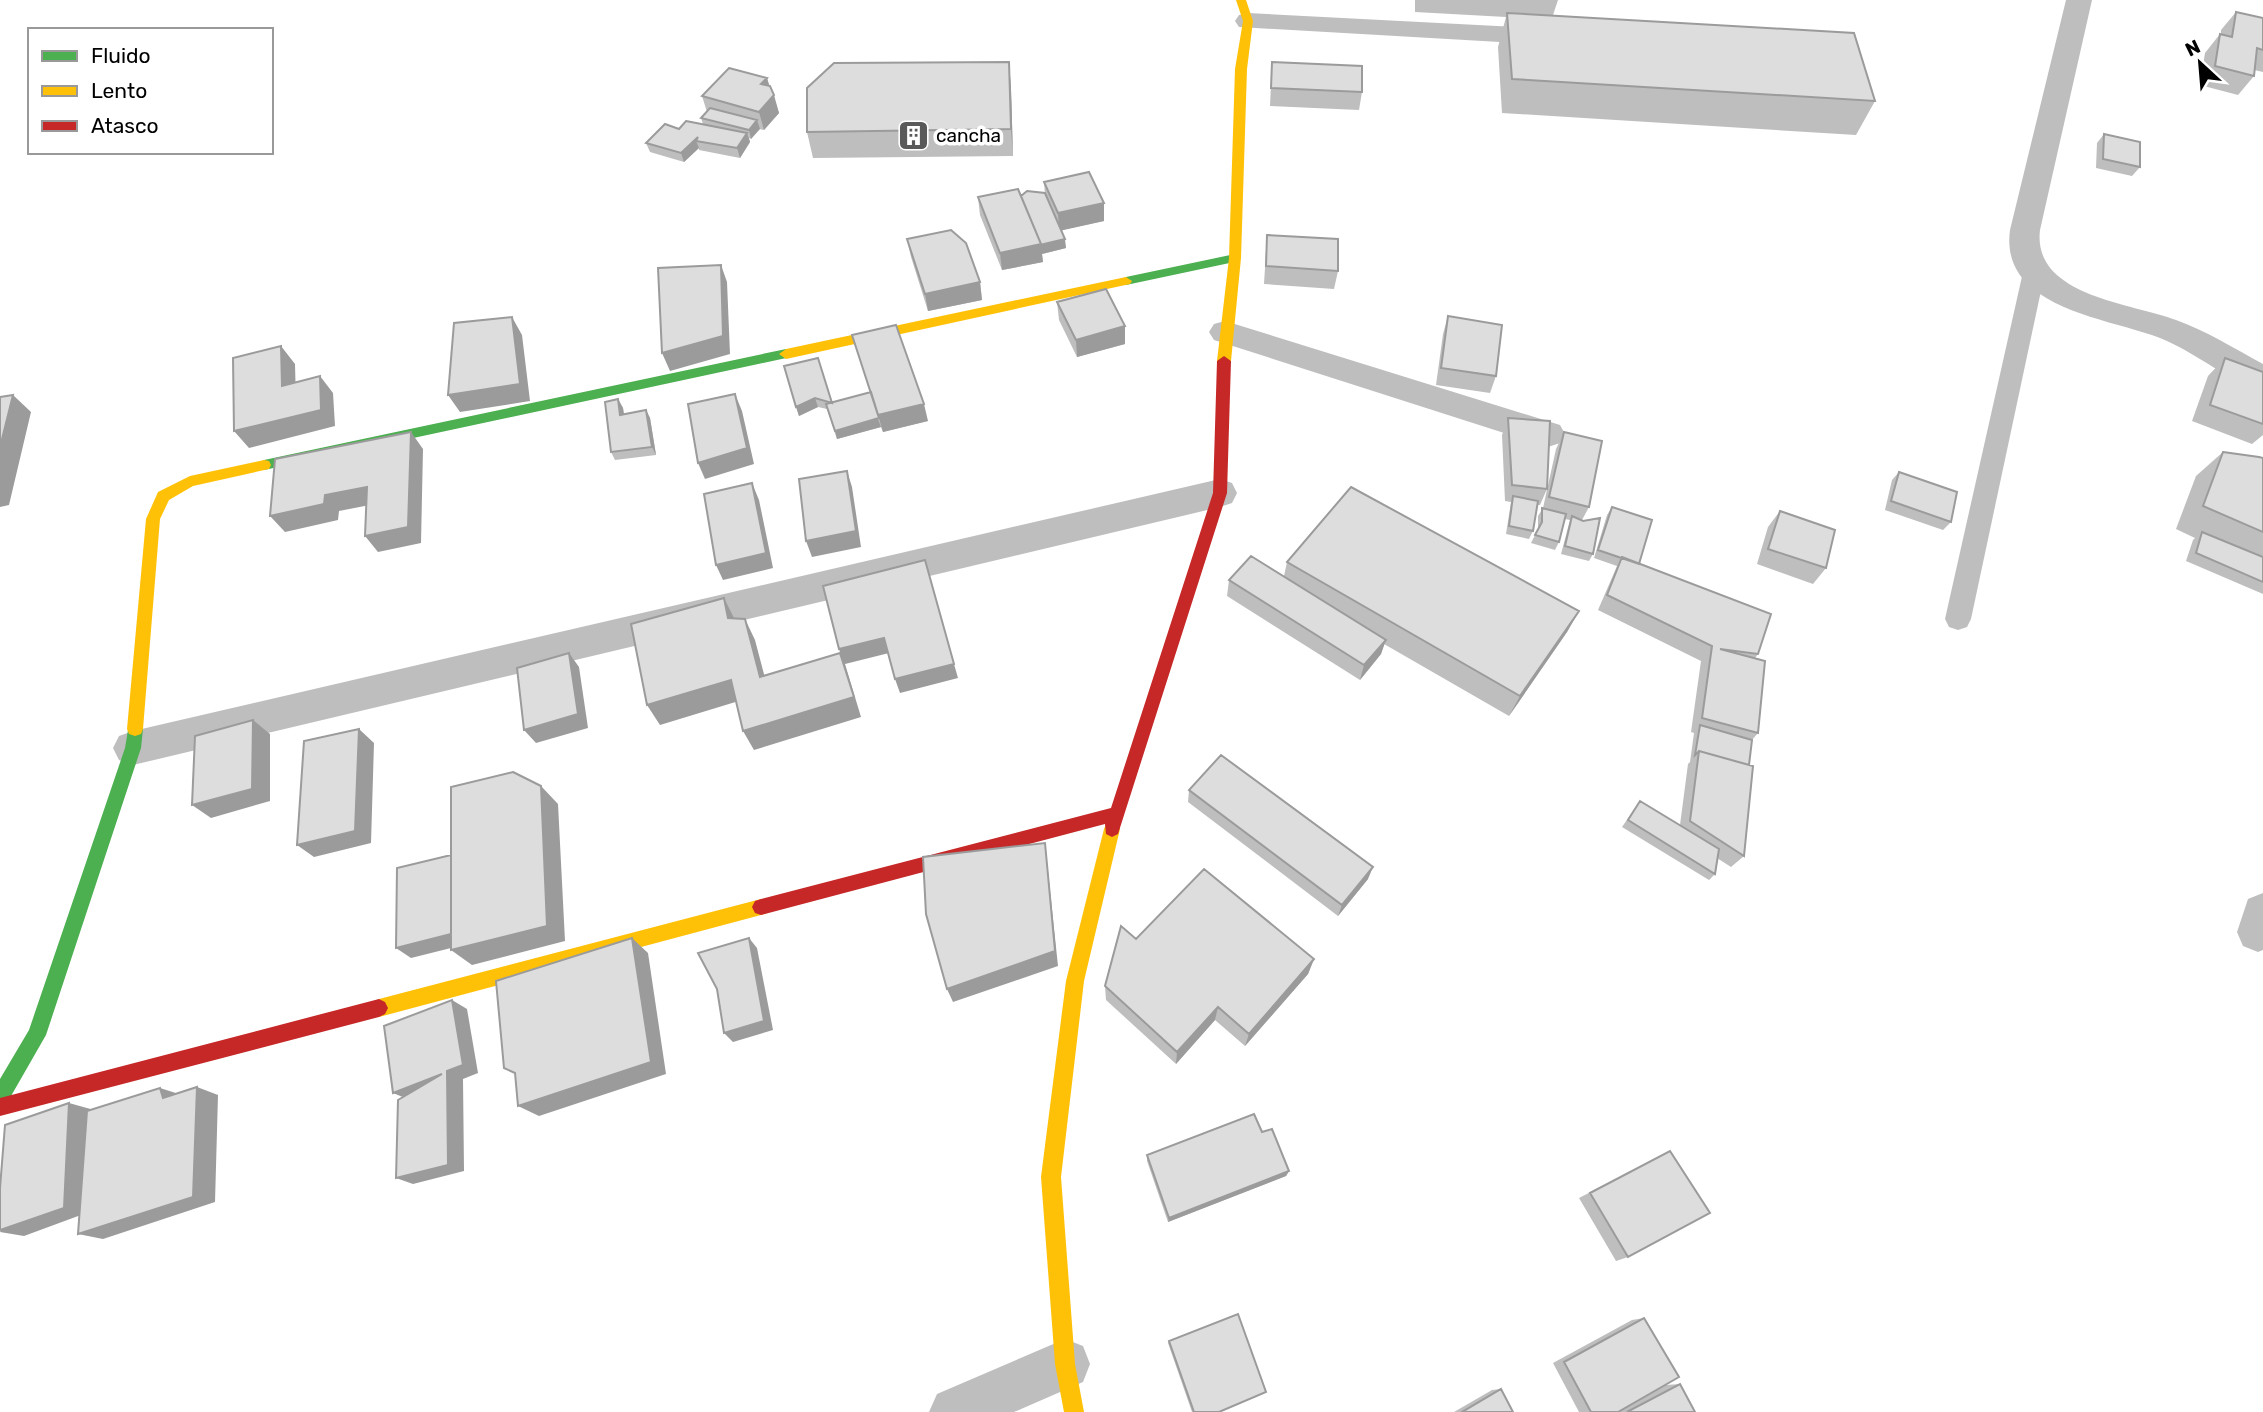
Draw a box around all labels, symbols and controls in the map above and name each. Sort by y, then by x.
legend [28,28,273,154]
north arrow [2165,28,2235,98]
text: N [2182,35,2204,62]
text: Fluido [91,43,151,68]
text: Lento [91,78,147,103]
text: Atasco [91,113,159,138]
building icon: cancha [896,118,930,152]
place label: cancha [936,124,1001,147]

